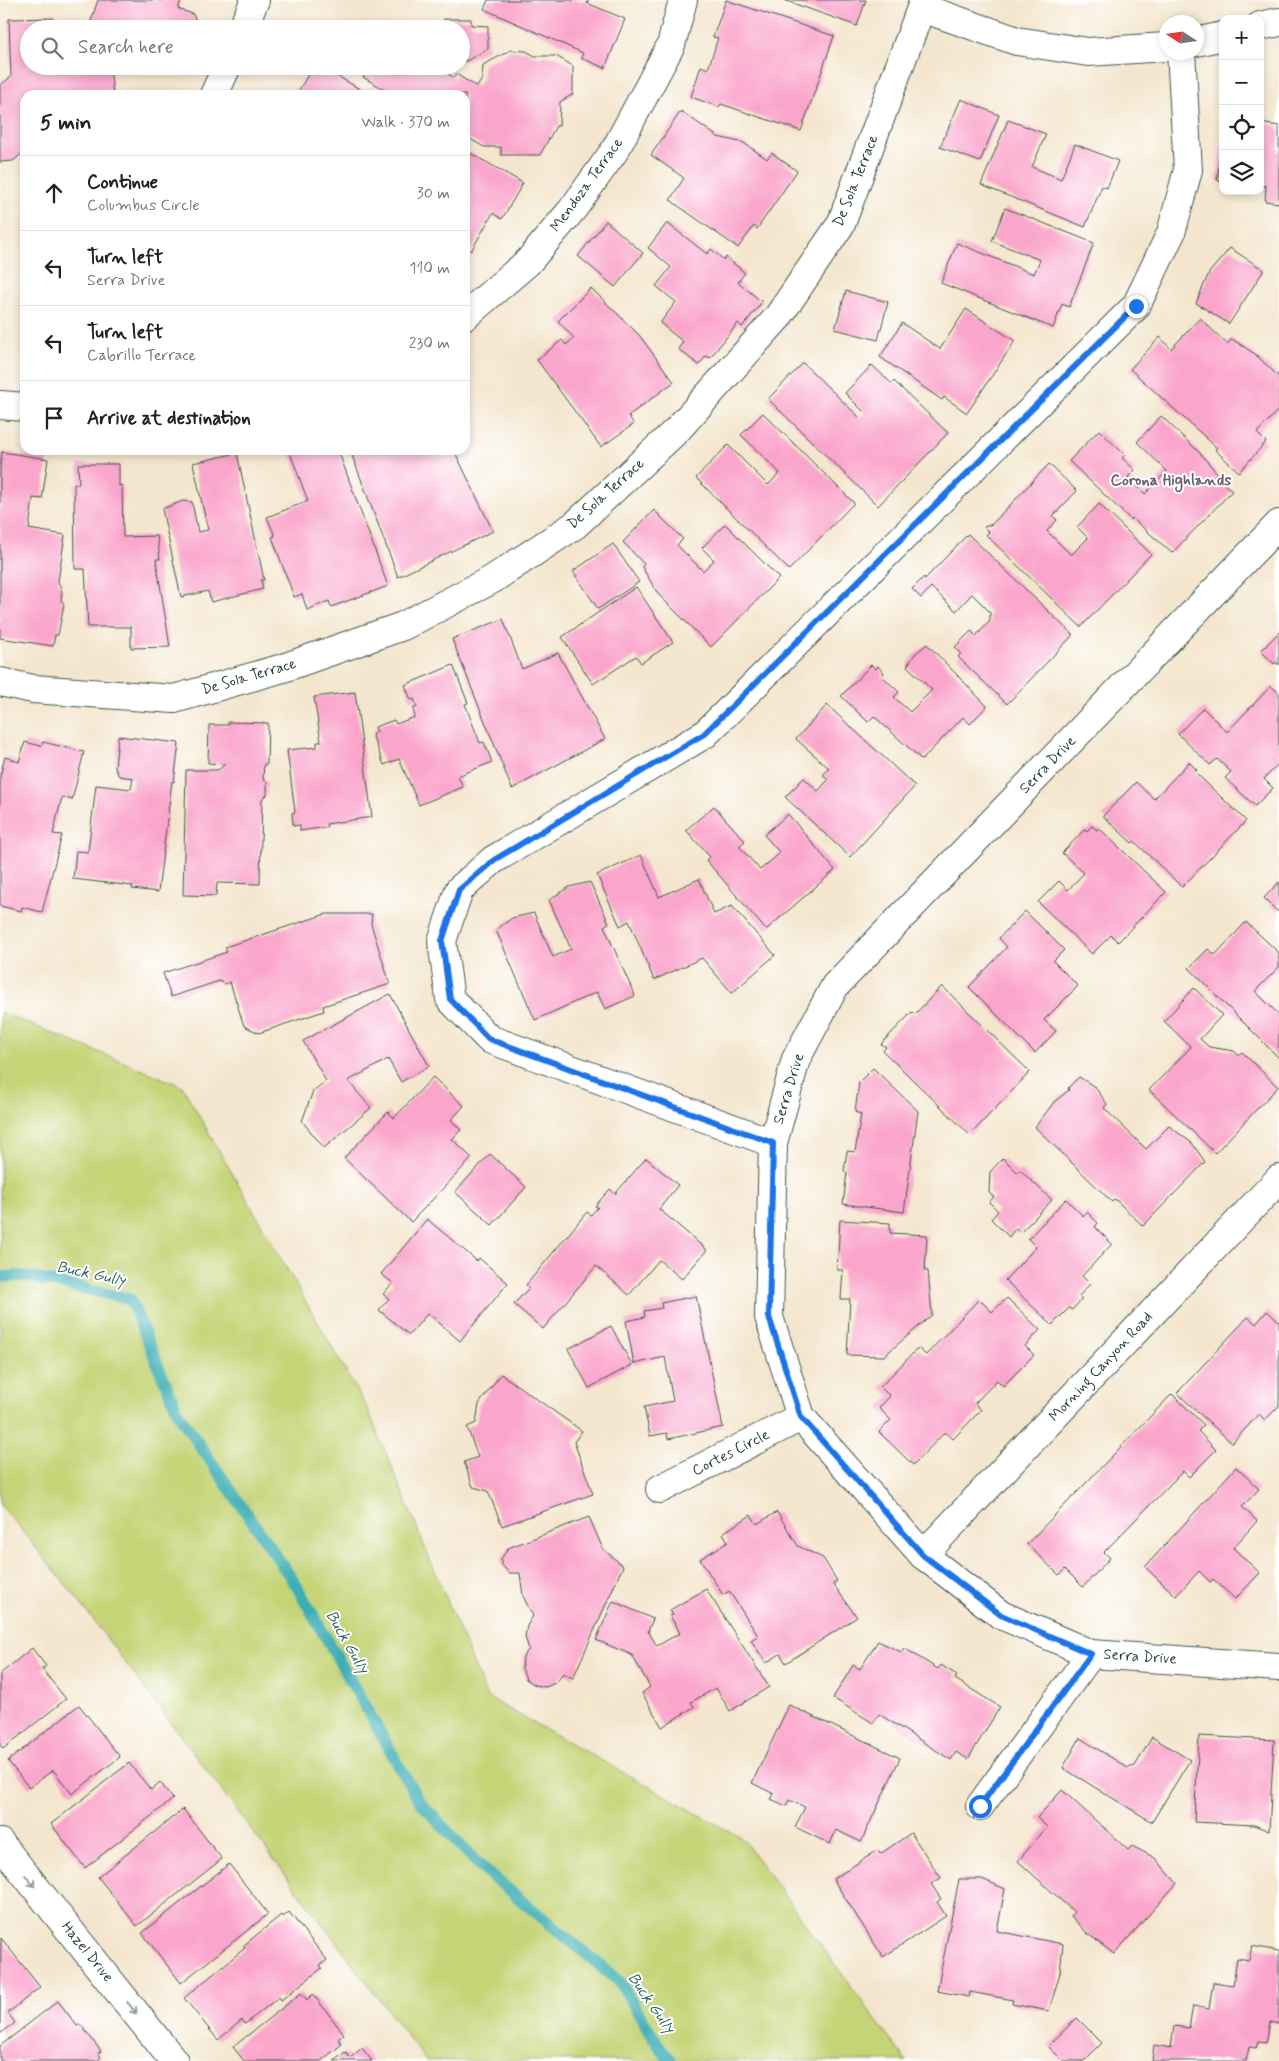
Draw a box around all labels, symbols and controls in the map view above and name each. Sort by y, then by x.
north arrow [1159,15,1204,60]
map controls [1219,15,1264,195]
button: + [1219,15,1264,60]
search box [20,20,470,75]
icon: search [38,34,66,62]
text: Search here [78,35,174,60]
button: − [1219,60,1264,105]
button: locate [1219,105,1264,150]
text: 5 min [40,109,92,137]
text: Walk · 370 m [361,112,450,133]
street label: De Sola Terrace [828,132,884,230]
street label: Mendoza Terrace [546,134,628,236]
button: layers [1219,150,1264,195]
text: Continue [87,170,158,195]
icon: ahead [40,179,68,207]
text: 30 m [417,183,450,204]
text: Columbus Circle [87,195,200,216]
text: Turn left [87,245,163,270]
icon: left [40,254,68,282]
text: 110 m [409,258,450,279]
text: Serra Drive [87,270,165,291]
route end [1125,295,1148,318]
text: Turn left [87,320,163,345]
icon: left [40,329,68,357]
text: 230 m [409,333,450,354]
text: Cabrillo Terrace [87,345,196,366]
icon: arrive [40,404,68,432]
text: Arrive at destination [87,406,251,431]
street label: De Sola Terrace [563,454,649,534]
district label: Corona Highlands [1111,470,1231,493]
street label: De Sola Terrace [199,654,299,700]
street label: Serra Drive [1015,732,1081,798]
street label: Serra Drive [769,1051,809,1127]
water label: Buck Gully [55,1257,129,1292]
street label: Morning Canyon Road [1045,1308,1158,1427]
street label: Cortes Circle [689,1425,773,1481]
water label: Buck Gully [321,1607,374,1679]
street label: Serra Drive [1103,1644,1177,1670]
route start [969,1795,992,1818]
one-way arrow [25,1874,36,1887]
street label: Hazel Drive [56,1918,118,1987]
water label: Buck Gully [622,1969,680,2039]
one-way arrow [126,2001,137,2014]

